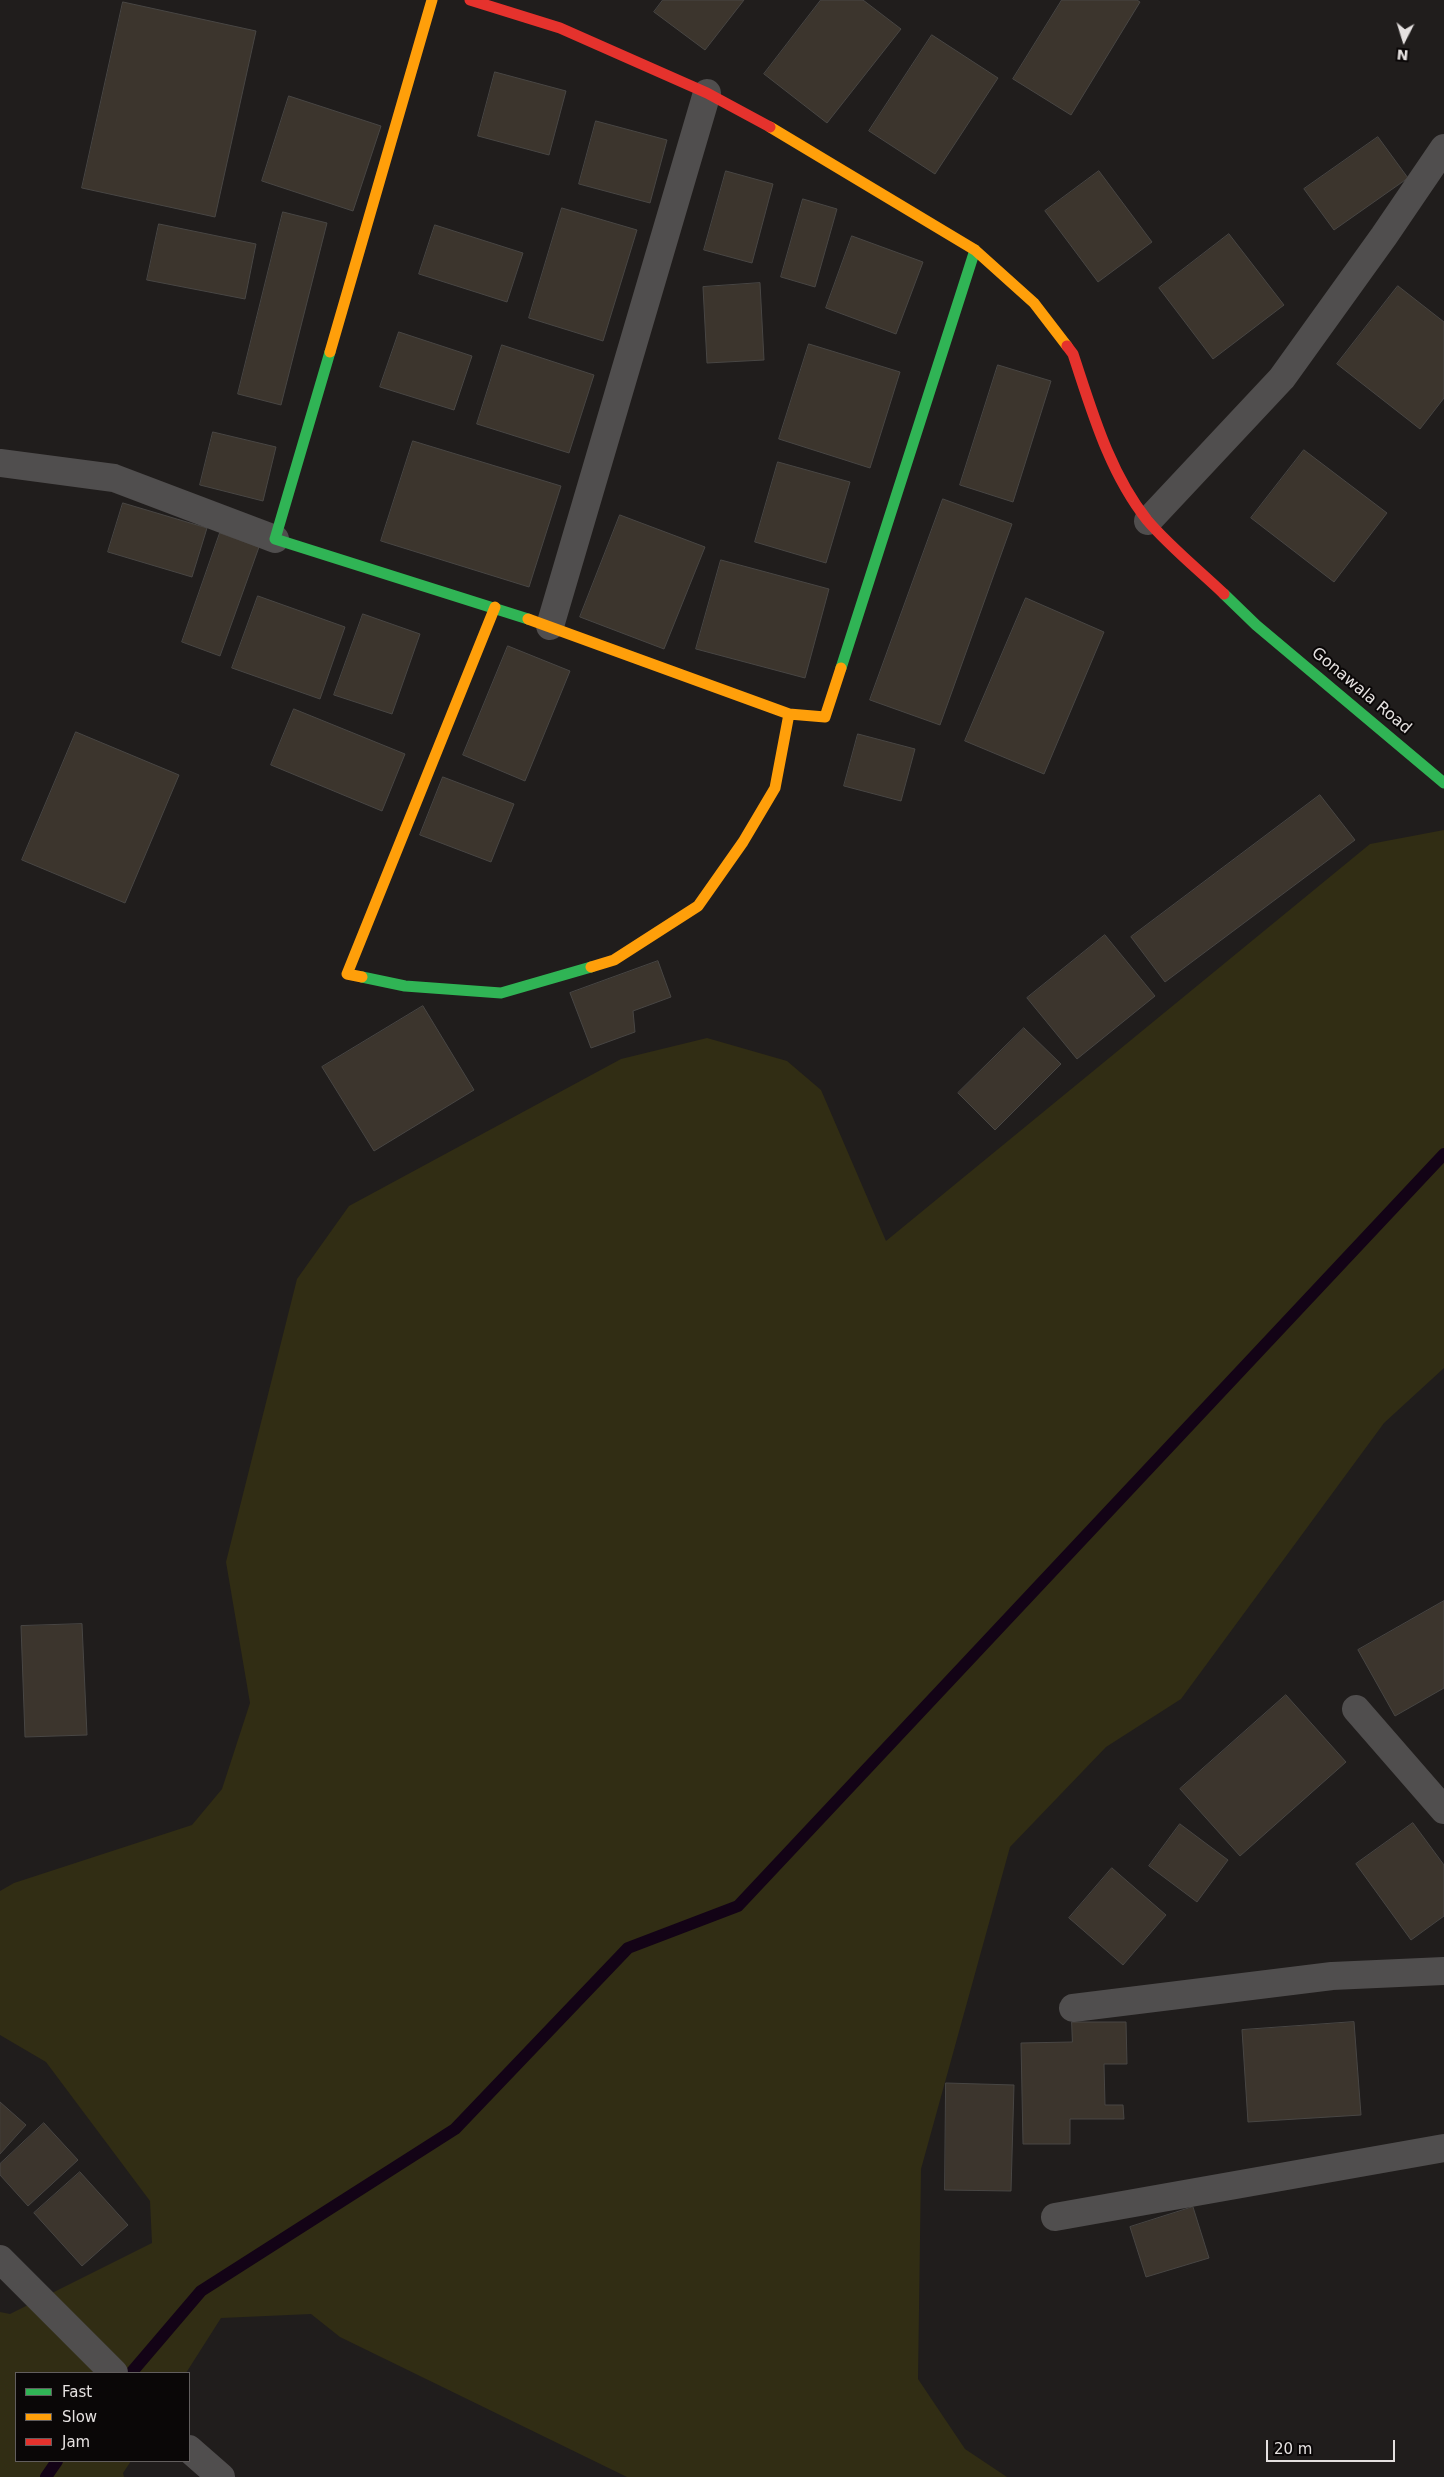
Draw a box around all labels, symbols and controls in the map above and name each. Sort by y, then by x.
north arrow [1379,15,1429,65]
text: N [1396,46,1409,63]
street label: Gonawala Road [1307,644,1415,738]
legend [15,2372,190,2462]
text: Fast [62,2383,92,2401]
text: Slow [62,2408,97,2426]
scale bar [1269,2430,1398,2462]
text: Jam [62,2433,90,2451]
text: 20 m [1274,2440,1312,2458]

